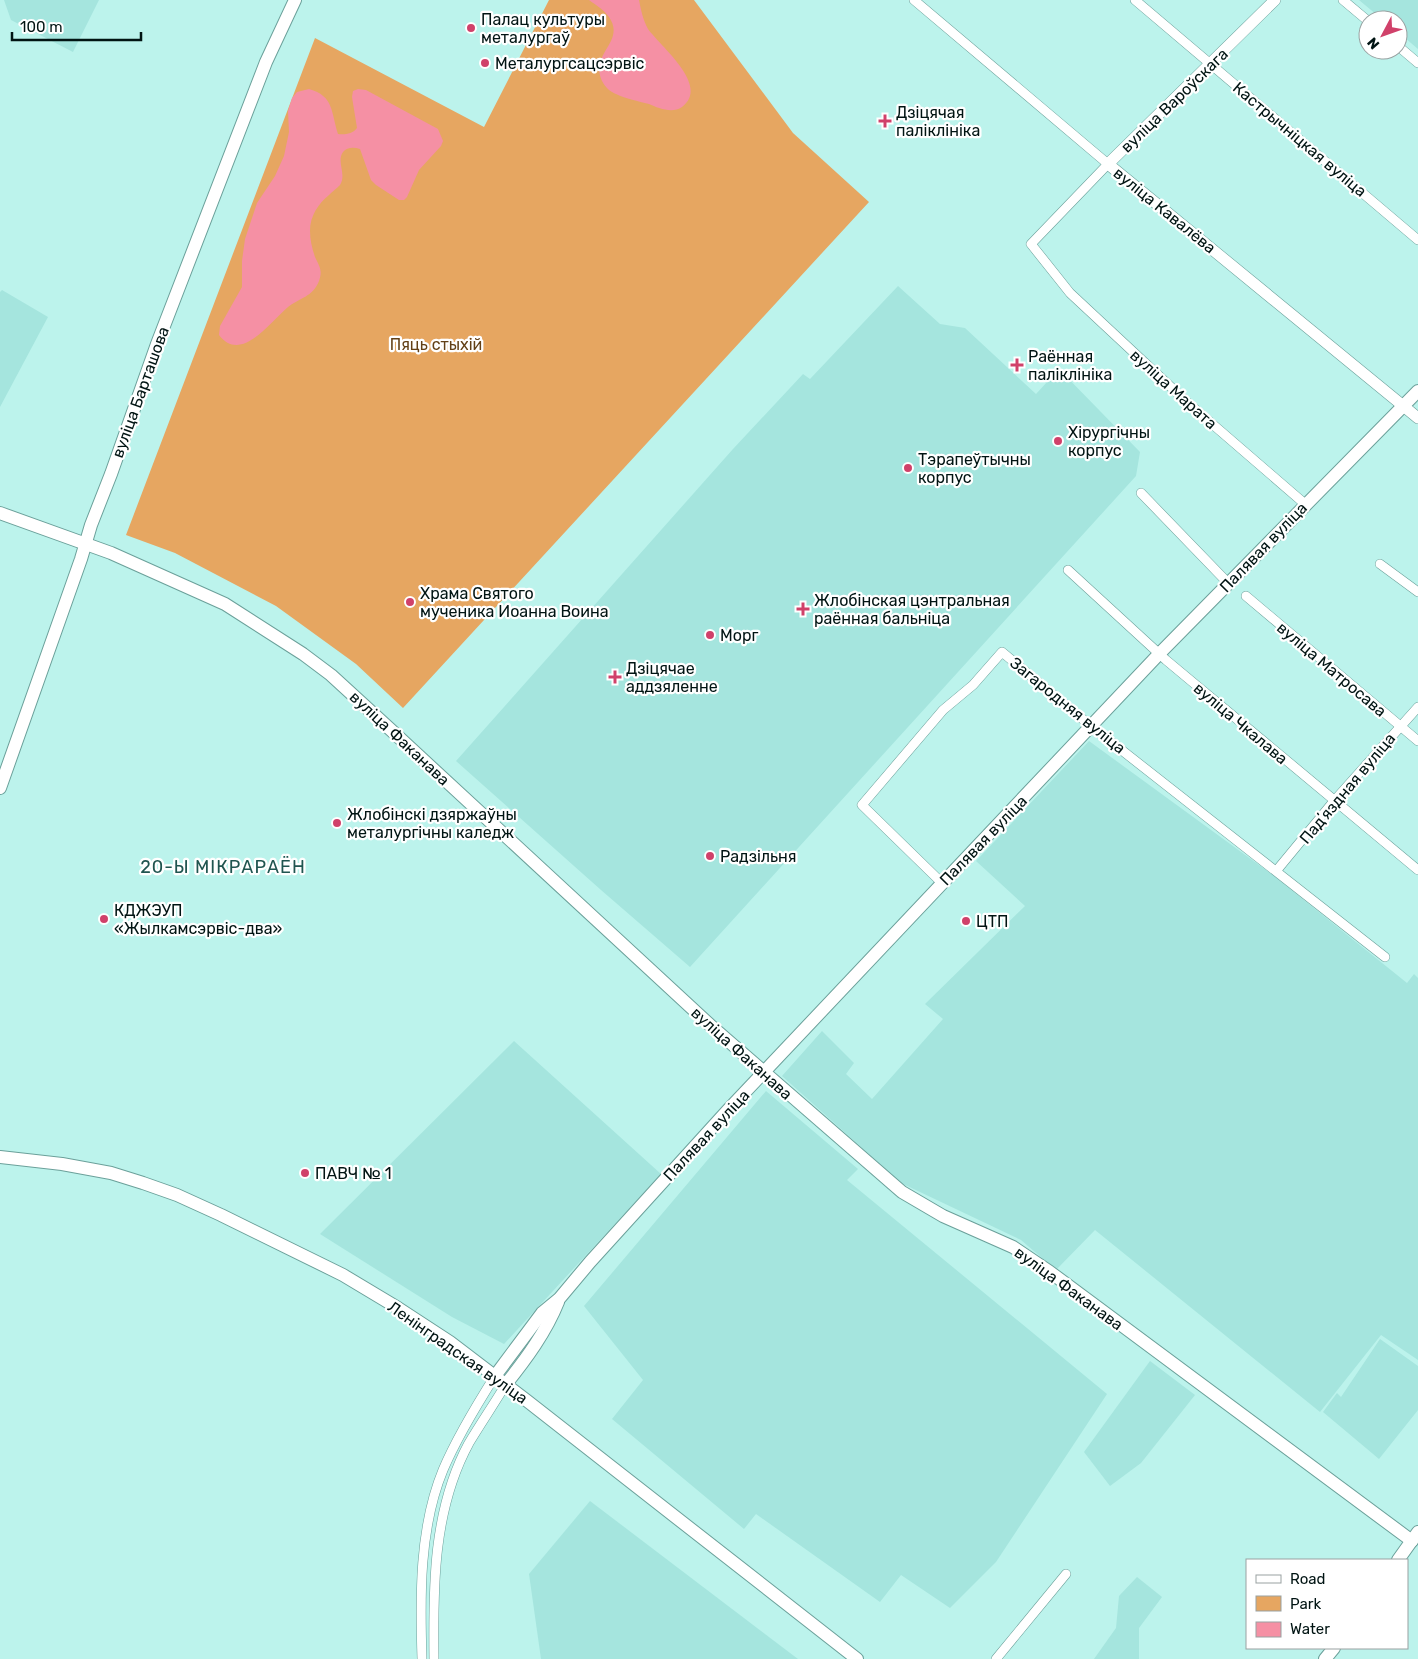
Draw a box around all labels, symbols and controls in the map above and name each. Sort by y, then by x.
scale bar [12,10,141,42]
place label: Палац культуры металургаў [481,10,605,47]
north arrow [1358,10,1408,60]
text: 100 m [20,18,62,36]
marker: Палац культуры металургаў [465,22,477,34]
text: N [1364,34,1383,53]
street label: вуліца Вароўскага [1117,44,1232,156]
place label: Металургсацсэрвіс [495,54,645,73]
marker: Металургсацсэрвіс [479,57,491,69]
street label: Кастрычніцкая вуліца [1229,78,1370,201]
place label: Дзіцячая паліклініка [896,103,980,140]
marker: Дзіцячая паліклініка [878,114,892,128]
street label: вуліца Кавалёва [1110,163,1220,257]
street label: вуліца Барташова [108,324,173,460]
park label: Пяць стыхій [390,335,482,354]
street label: вуліца Марата [1126,346,1221,433]
place label: Раённая паліклініка [1028,347,1112,384]
marker: Раённая паліклініка [1010,358,1024,372]
place label: Хірургічны корпус [1068,423,1150,460]
marker: Хірургічны корпус [1052,435,1064,447]
place label: Тэрапеўтычны корпус [918,450,1031,487]
marker: Тэрапеўтычны корпус [902,462,914,474]
street label: Палявая вуліца [1216,498,1311,596]
place label: Храма Святого мученика Иоанна Воина [420,584,609,621]
place label: Жлобінская цэнтральная раённая бальніца [814,591,1010,628]
marker: Храма Святого мученика Иоанна Воина [404,596,416,608]
marker: Жлобінская цэнтральная раённая бальніца [796,602,810,616]
street label: вуліца Матросава [1273,618,1390,721]
place label: Морг [720,626,758,645]
marker: Морг [704,629,716,641]
street label: Загародняя вуліца [1006,653,1129,758]
place label: Дзіцячае аддзяленне [626,659,718,696]
marker: Дзіцячае аддзяленне [608,670,622,684]
street label: вуліца Чкалава [1190,679,1292,768]
street label: вуліца Факанава [346,687,453,789]
street label: Падʼяздная вуліца [1296,729,1399,848]
street label: Палявая вуліца [936,791,1031,889]
place label: Жлобінскі дзяржаўны металургічны каледж [347,805,517,842]
marker: Жлобінскі дзяржаўны металургічны каледж [331,817,343,829]
place label: Радзільня [720,847,797,866]
marker: Радзільня [704,850,716,862]
district label: 20-Ы МІКРАРАЁН [140,856,306,878]
place label: КДЖЭУП «Жылкамсэрвіс-два» [114,901,283,938]
place label: ЦТП [976,912,1008,931]
marker: КДЖЭУП «Жылкамсэрвіс-два» [98,913,110,925]
marker: ЦТП [960,915,972,927]
street label: вуліца Факанава [687,1003,796,1104]
street label: Палявая вуліца [659,1086,753,1185]
place label: ПАВЧ № 1 [315,1164,392,1183]
marker: ПАВЧ № 1 [299,1167,311,1179]
street label: вуліца Факанава [1011,1243,1127,1334]
street label: Ленінградская вуліца [384,1297,531,1408]
legend [1246,1559,1408,1649]
text: Road [1290,1570,1326,1588]
text: Park [1290,1595,1321,1613]
text: Water [1290,1620,1330,1638]

